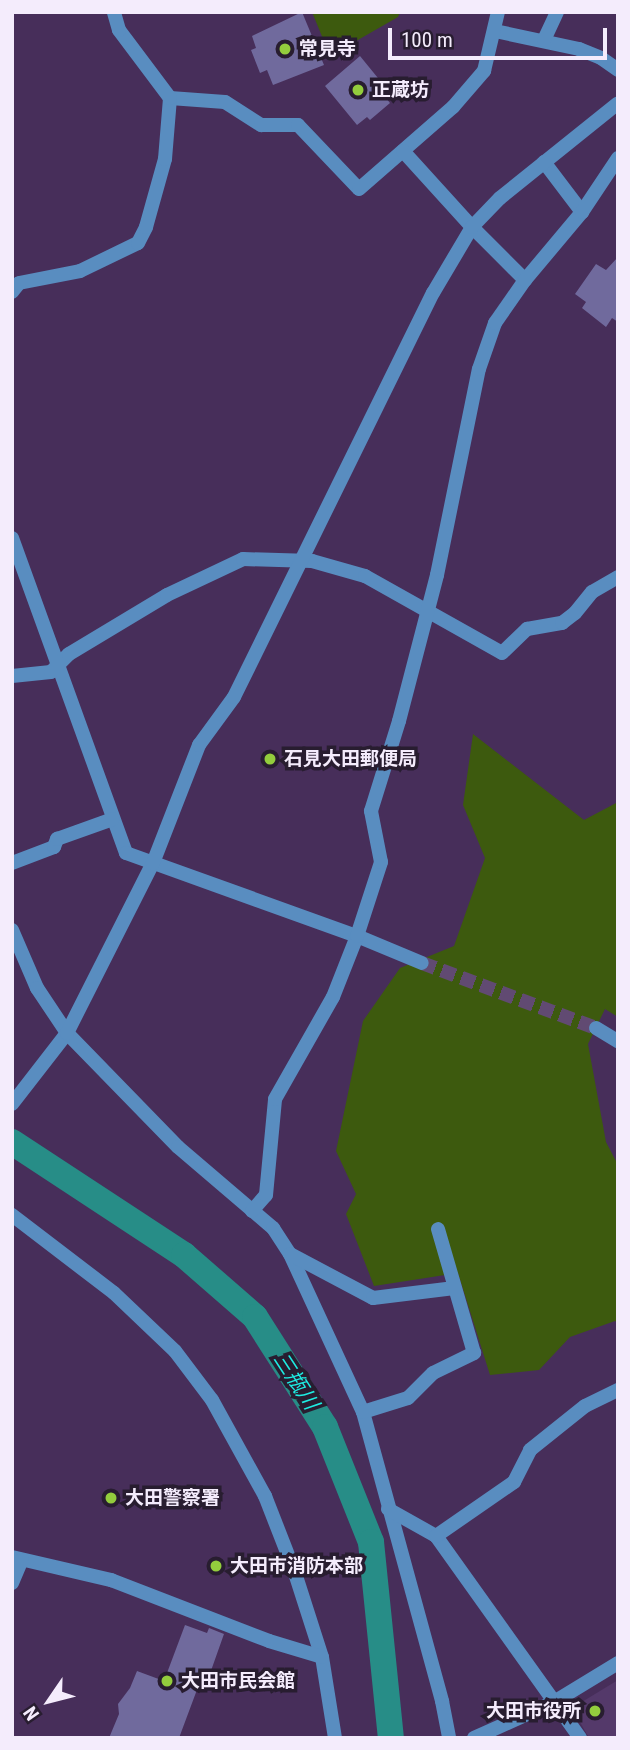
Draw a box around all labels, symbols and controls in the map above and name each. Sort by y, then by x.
scale bar [392,14,611,58]
text: 100 m [401,28,453,52]
place label: 常見寺 [299,38,356,60]
marker: 常見寺 [277,41,293,57]
place label: 正蔵坊 [372,79,429,101]
marker: 正蔵坊 [350,82,366,98]
place label: 石見大田郵便局 [284,748,417,770]
marker: 石見大田郵便局 [262,751,278,767]
water label: 三瓶川 [268,1348,324,1414]
place label: 大田警察署 [125,1487,220,1509]
marker: 大田警察署 [103,1490,119,1506]
place label: 大田市消防本部 [230,1555,363,1577]
marker: 大田市消防本部 [208,1558,224,1574]
north arrow [14,1666,84,1736]
place label: 大田市民会館 [181,1670,295,1692]
marker: 大田市民会館 [159,1673,175,1689]
place label: 大田市役所 [486,1700,581,1722]
text: N [19,1702,44,1725]
marker: 大田市役所 [587,1703,603,1719]

